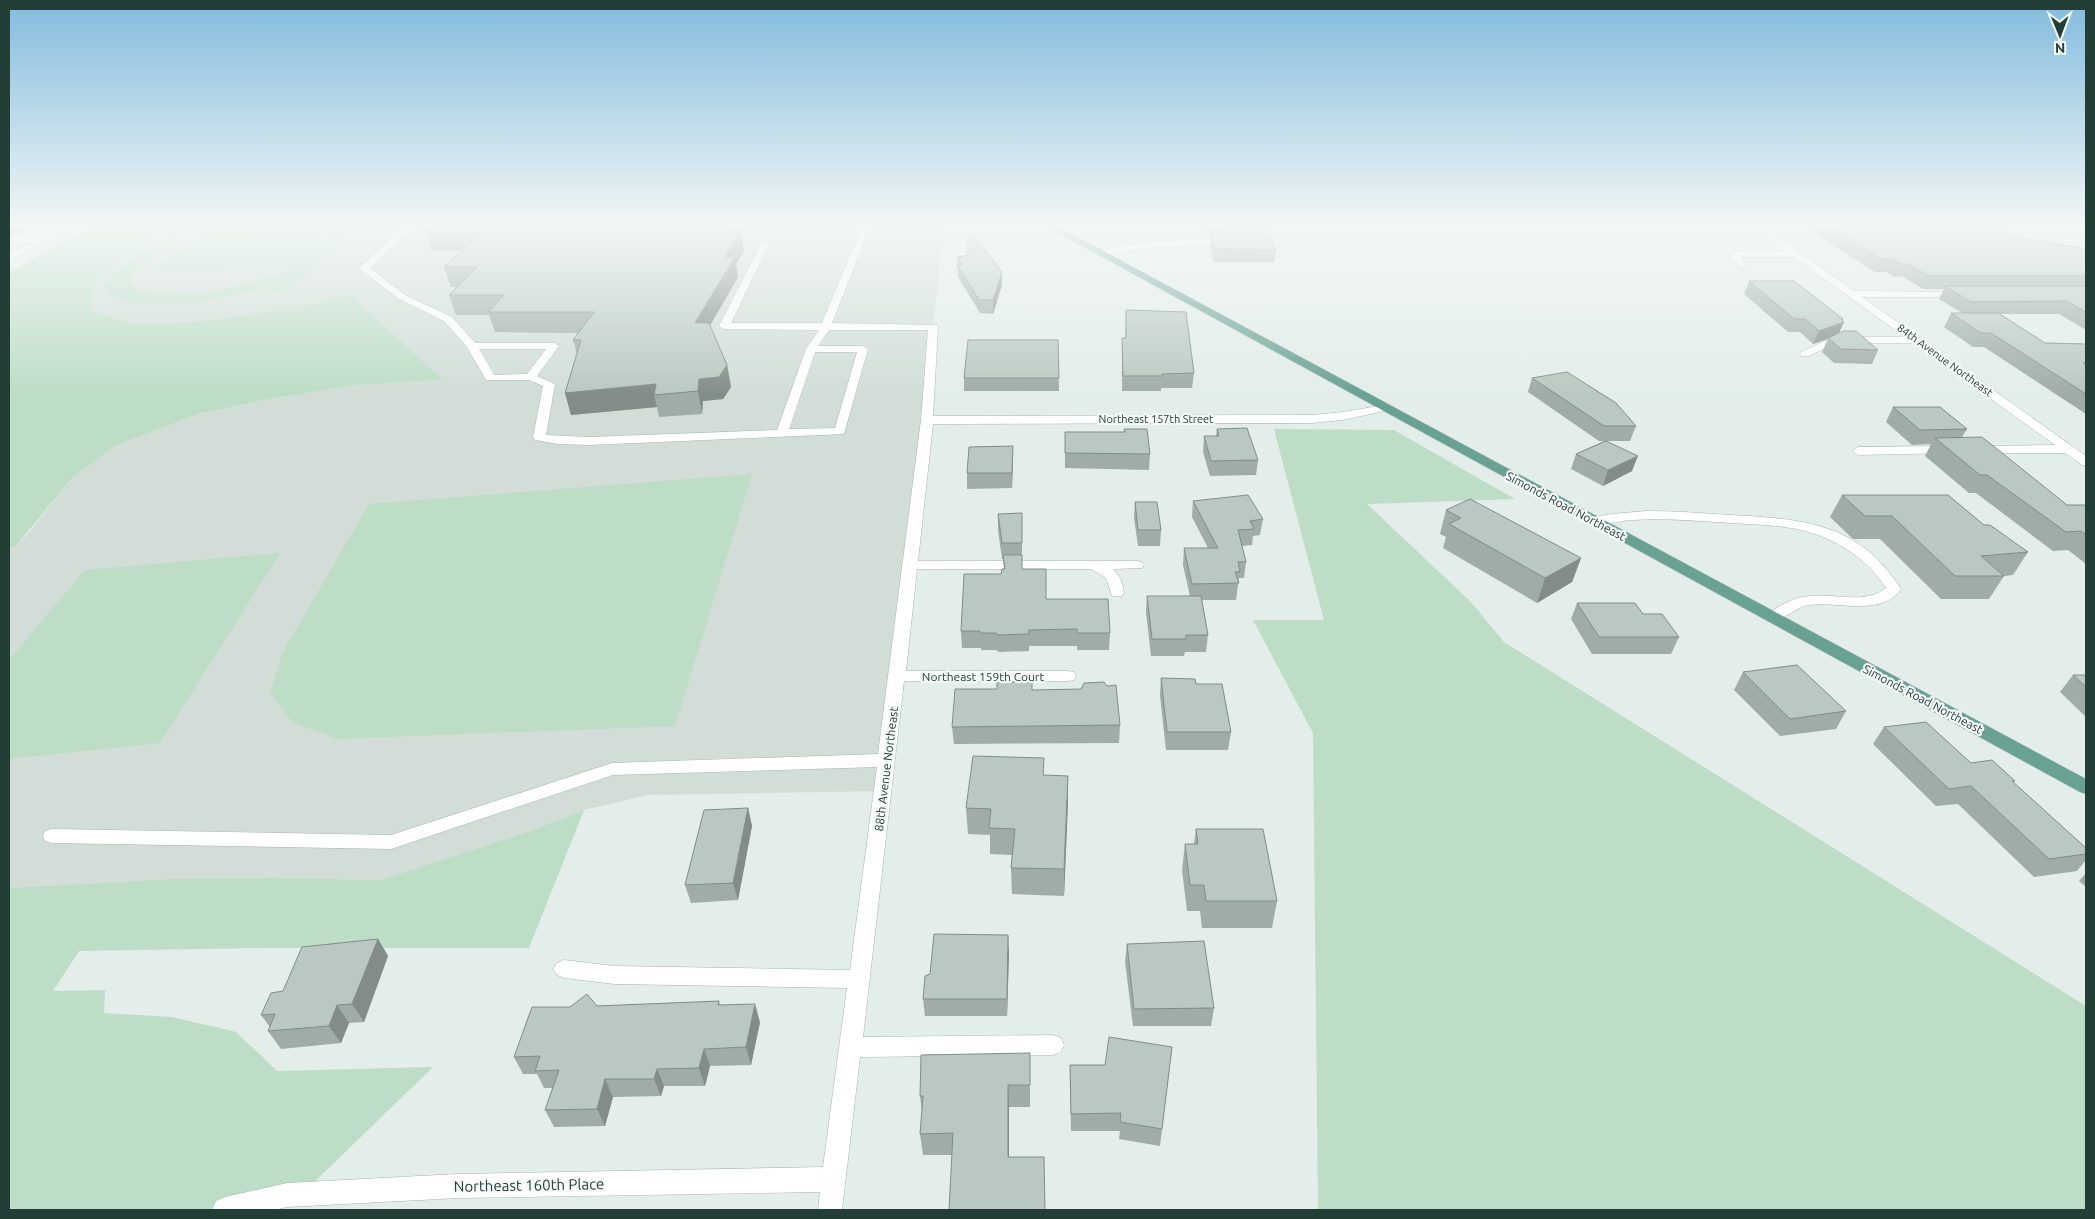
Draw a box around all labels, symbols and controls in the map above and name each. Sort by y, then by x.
north arrow [2035,10,2085,60]
text: N [2055,40,2066,56]
street label: 84th Avenue Northeast [1895,321,1996,399]
street label: Northeast 157th Street [1099,413,1214,425]
street label: Simonds Road Northeast [1504,469,1628,543]
street label: Simonds Road Northeast [1861,662,1985,736]
street label: Northeast 159th Court [922,670,1044,683]
street label: 88th Avenue Northeast [872,706,900,832]
street label: Northeast 160th Place [454,1175,604,1195]

